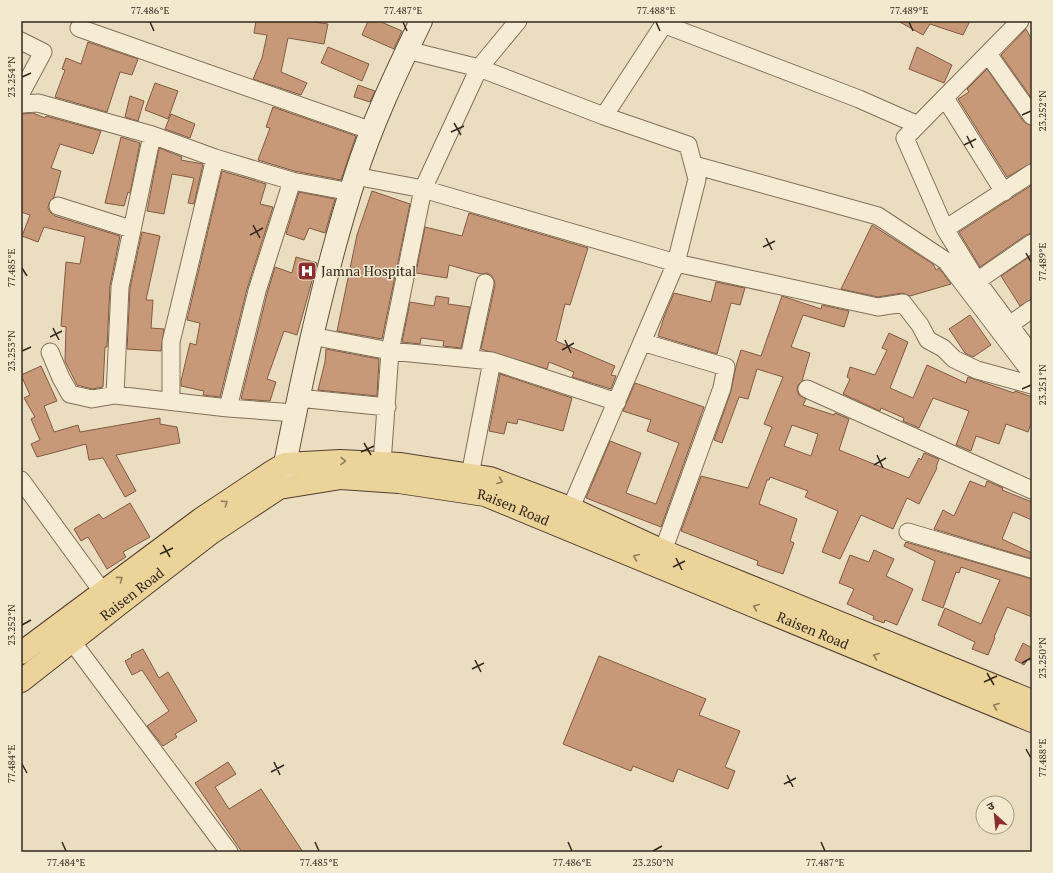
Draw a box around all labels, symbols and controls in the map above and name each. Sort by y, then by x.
text: 77.486°E [131,4,169,17]
text: 77.487°E [384,4,422,17]
text: 77.488°E [637,4,675,17]
text: 77.489°E [890,4,928,17]
text: 23.254°N [5,56,18,98]
text: 23.252°N [1036,90,1049,132]
text: 77.489°E [1036,243,1049,281]
text: 77.485°E [5,249,18,287]
hospital icon: Jamna Hospital [296,260,318,282]
place label: Jamna Hospital [321,261,416,280]
text: 23.253°N [5,330,18,372]
text: 23.251°N [1036,364,1049,406]
one-way arrow [340,457,346,465]
one-way arrow [496,477,503,485]
street label: Raisen Road [476,484,553,530]
one-way arrow [221,500,228,508]
one-way arrow [632,554,640,562]
street label: Raisen Road [96,563,168,625]
one-way arrow [115,577,122,584]
one-way arrow [752,603,759,611]
text: 23.252°N [5,604,18,646]
street label: Raisen Road [774,607,852,653]
text: 23.250°N [1036,637,1049,679]
one-way arrow [872,653,879,661]
one-way arrow [992,703,1000,711]
text: 77.488°E [1036,739,1049,777]
text: 77.484°E [5,745,18,783]
north arrow [975,795,1015,835]
text: उ [984,798,997,814]
text: 77.484°E [47,856,85,869]
text: 77.485°E [300,856,338,869]
text: 77.486°E [553,856,591,869]
text: 23.250°N [633,856,674,869]
text: 77.487°E [806,856,844,869]

